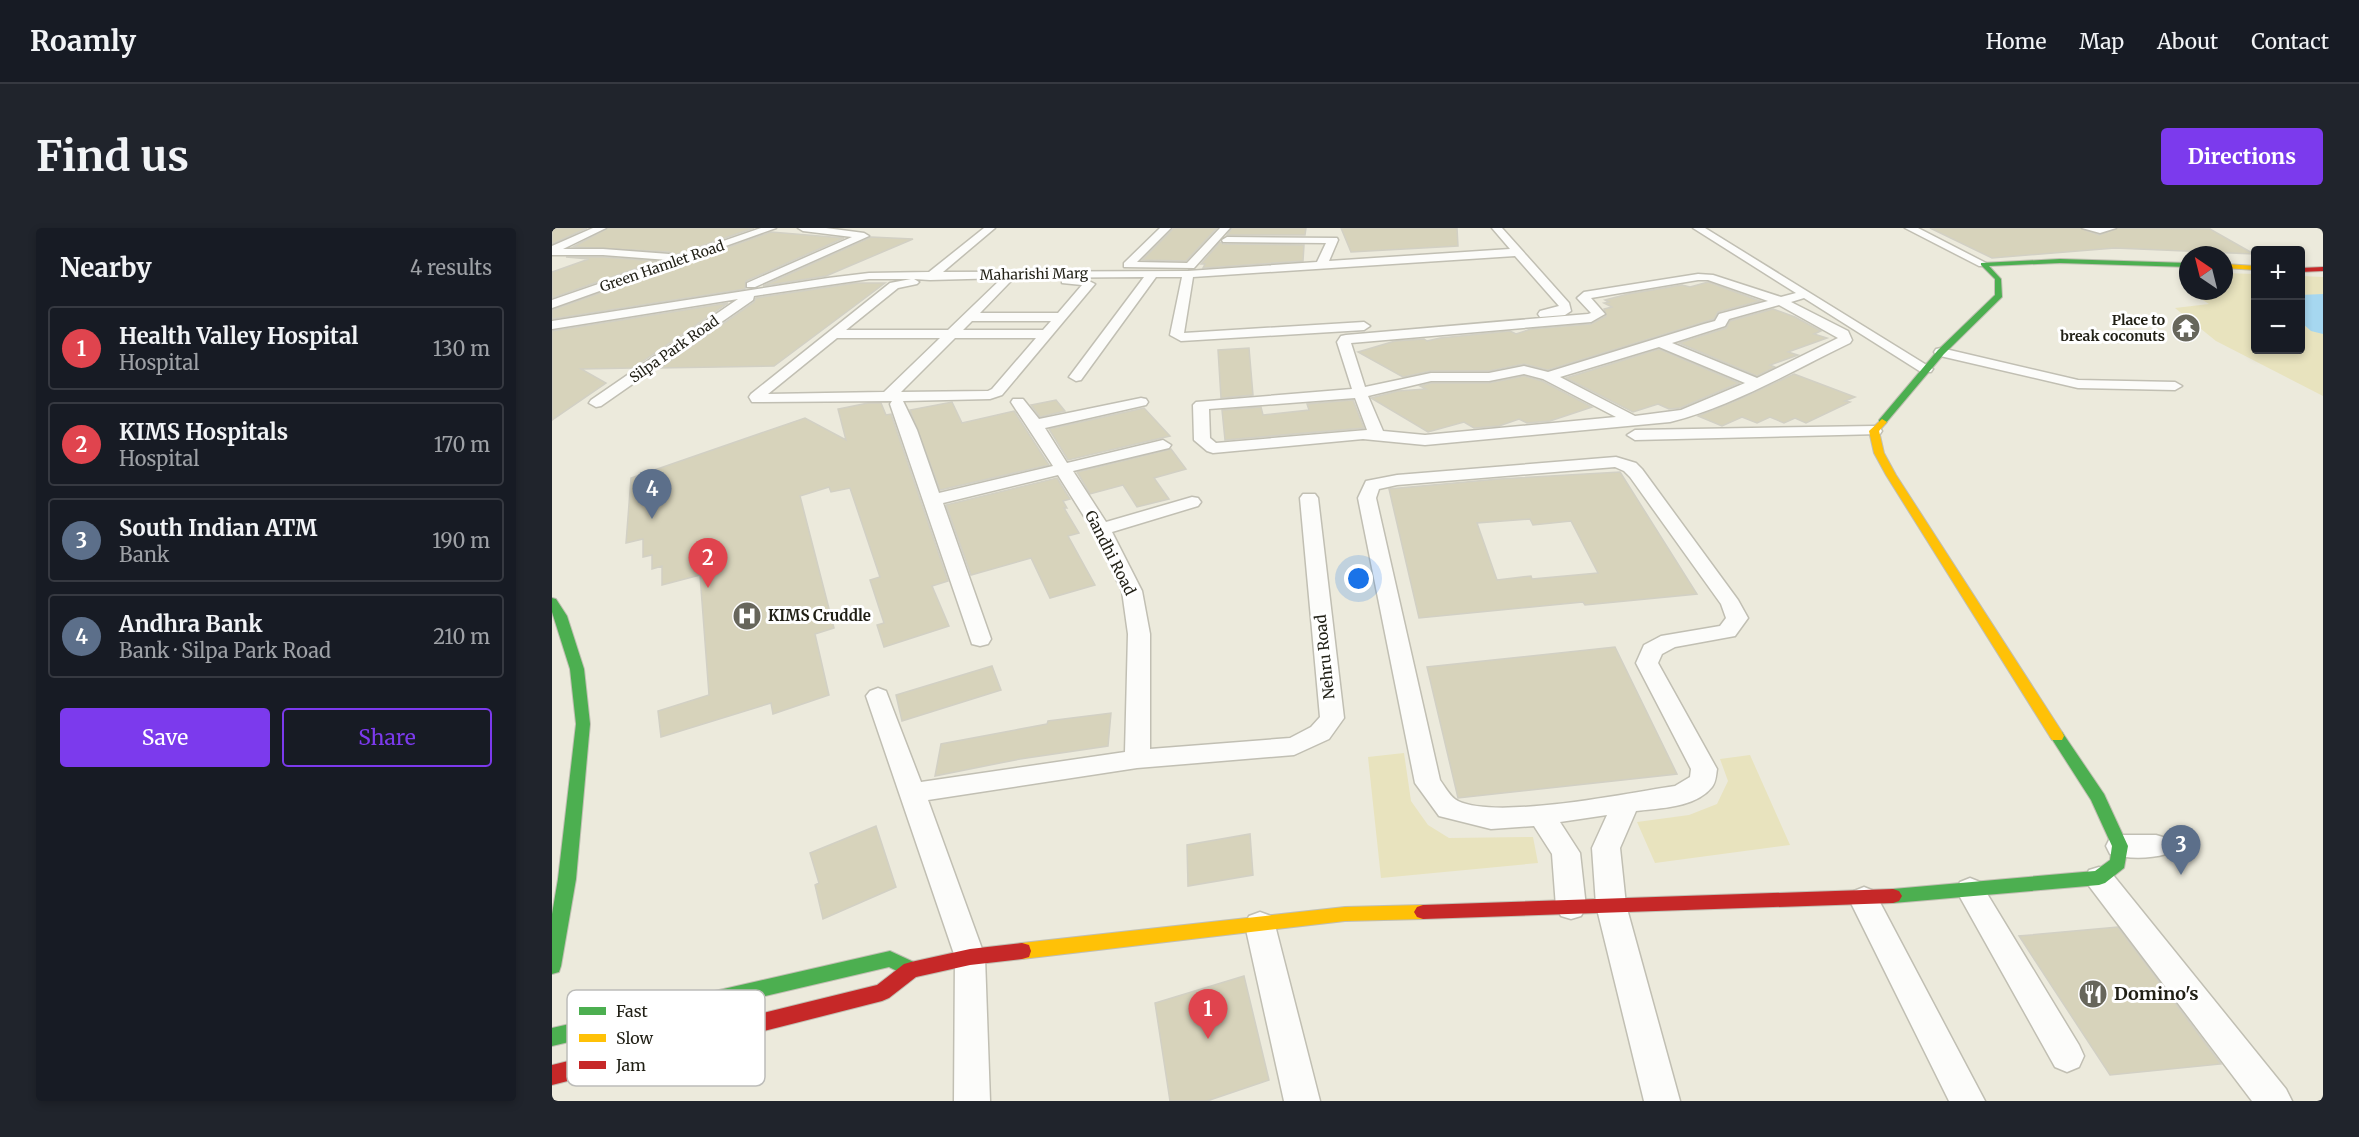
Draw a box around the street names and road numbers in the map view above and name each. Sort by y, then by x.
street label: Green Hamlet Road [597,236,727,296]
street label: Maharishi Marg [980,264,1089,284]
street label: Silpa Park Road [626,311,723,386]
street label: Gandhi Road [1081,507,1140,598]
street label: Nehru Road [1311,614,1338,700]

